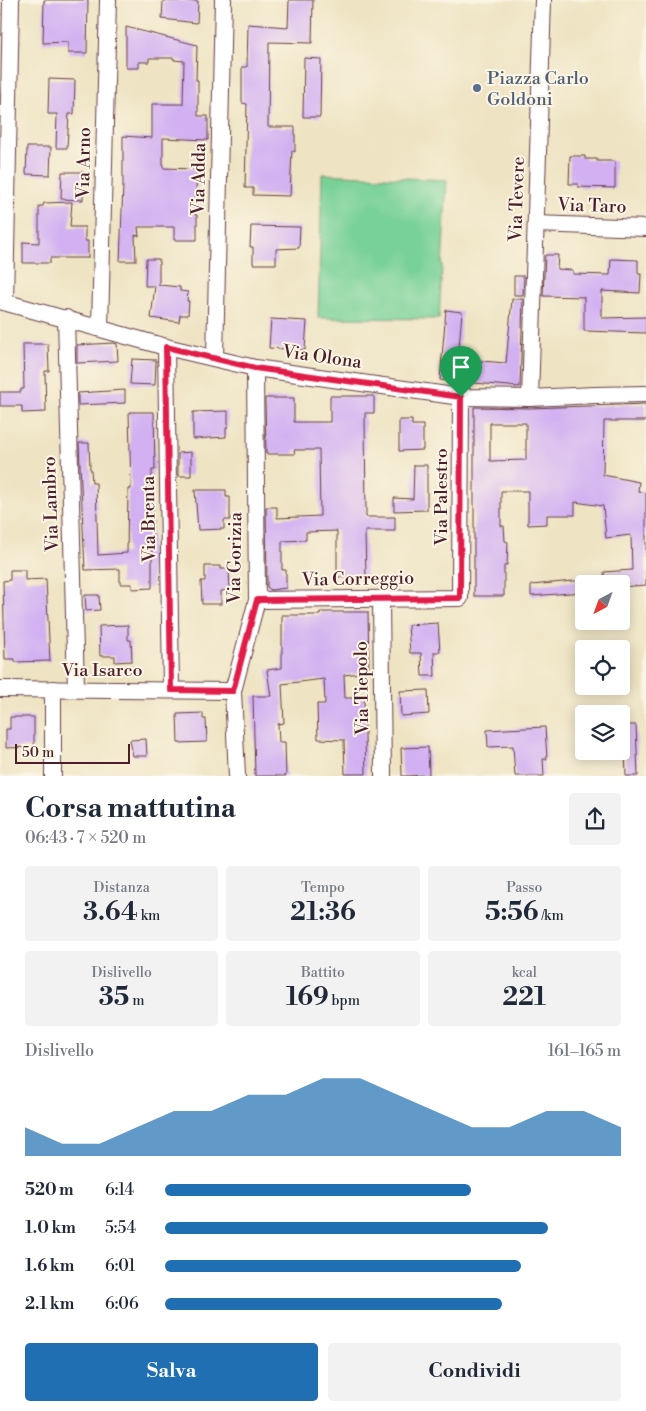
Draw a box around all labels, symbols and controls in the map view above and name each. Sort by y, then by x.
place label: Piazza Carlo Goldoni [487,67,589,111]
marker: Piazza Carlo Goldoni [471,82,483,94]
street label: Via Arno [72,127,96,200]
street label: Via Adda [187,142,211,216]
street label: Via Tevere [504,156,530,243]
street label: Via Taro [556,193,627,219]
street label: Via Olona [280,340,364,374]
pin [440,346,482,397]
icon: arrive [447,353,475,381]
street label: Via Palestro [430,448,453,547]
street label: Via Lambro [38,456,64,553]
street label: Via Brenta [137,475,161,563]
street label: Via Gorizia [223,511,247,605]
street label: Via Correggio [300,567,415,591]
north arrow [575,575,630,630]
map controls [575,575,630,760]
button: locate [575,640,630,695]
street label: Via Tiepolo [350,641,374,736]
street label: Via Isarco [60,659,143,682]
button: layers [575,705,630,760]
scale bar [15,741,130,764]
text: 50 m [22,744,54,762]
text: Corsa mattutina [25,791,236,826]
button: share [569,793,621,845]
text: 06:43 · 7 × 520 m [25,828,146,848]
text: Distanza [94,879,150,897]
text: Tempo [301,879,345,897]
text: Passo [506,879,542,897]
text: 3.64 [83,897,138,928]
text: 21:36 [290,897,356,928]
text: 5:56 [485,897,539,928]
text: km [138,907,160,925]
text: /km [539,907,564,925]
text: Dislivello [91,964,152,982]
text: Battito [301,964,345,982]
text: kcal [512,964,537,982]
text: 35 [99,982,129,1013]
text: 169 [286,982,329,1013]
text: 221 [503,982,546,1013]
text: m [129,992,145,1010]
text: bpm [329,992,360,1010]
text: Dislivello [25,1041,94,1061]
text: 161–165 m [548,1041,621,1061]
text: 520 m [25,1180,74,1200]
text: 6:14 [105,1180,134,1200]
text: 1.0 km [25,1218,76,1238]
text: 5:54 [105,1218,136,1238]
text: 1.6 km [25,1256,74,1276]
text: 6:01 [105,1256,135,1276]
text: 2.1 km [25,1294,74,1314]
text: 6:06 [105,1294,139,1314]
button: Salva [25,1343,318,1401]
button: Condividi [328,1343,621,1401]

